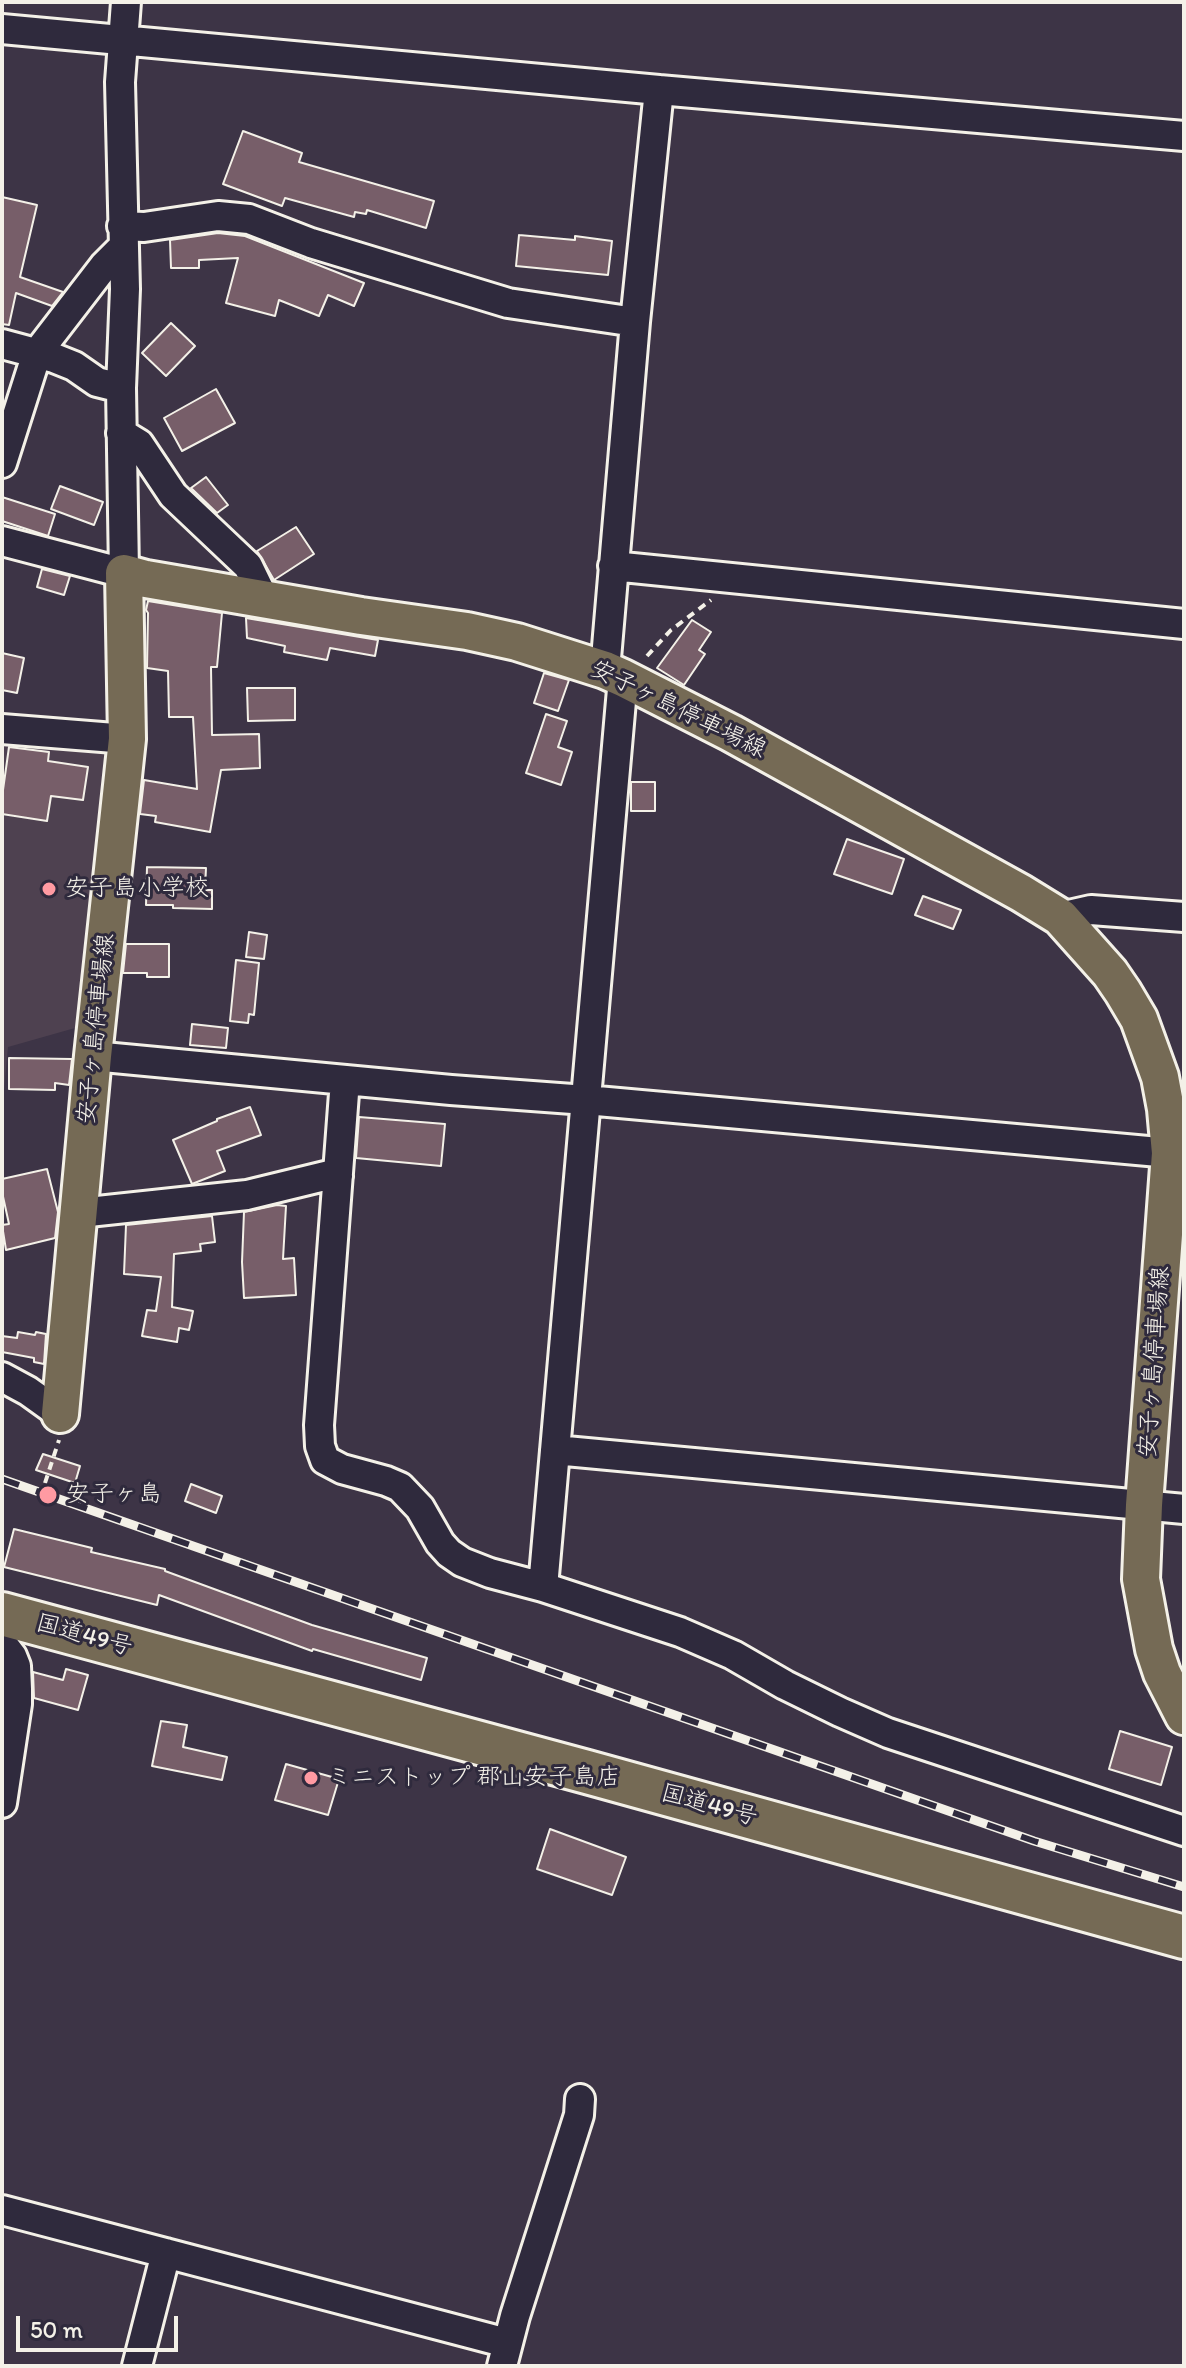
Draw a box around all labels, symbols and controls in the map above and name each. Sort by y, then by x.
street label: 安子ヶ島停車場線 [585,655,771,765]
place label: 安子島小学校 [65,875,209,903]
marker: 安子島小学校 [40,880,58,898]
street label: 安子ヶ島停車場線 [73,932,121,1126]
street label: 安子ヶ島停車場線 [1134,1265,1176,1459]
place label: 安子ヶ島 [66,1481,162,1509]
marker: 安子ヶ島 [37,1484,59,1506]
street label: 国道49号 [32,1609,136,1663]
place label: ミニストップ 郡山安子島店 [327,1764,620,1792]
marker: ミニストップ 郡山安子島店 [302,1769,320,1787]
street label: 国道49号 [657,1779,761,1833]
scale bar [20,2300,182,2350]
text: 50 m [30,2315,83,2344]

